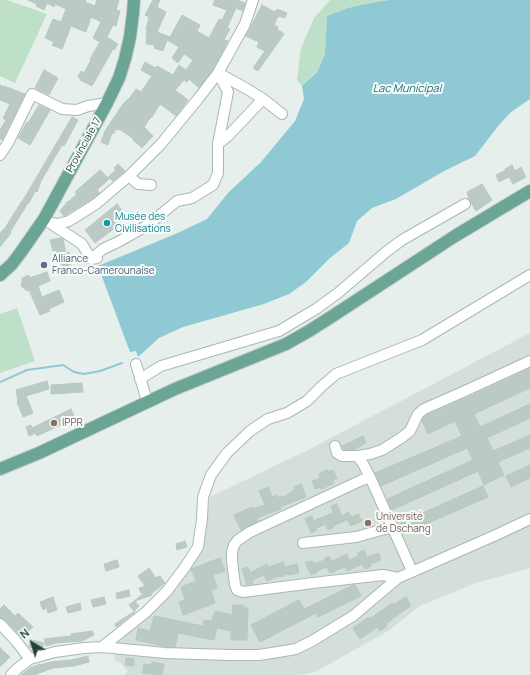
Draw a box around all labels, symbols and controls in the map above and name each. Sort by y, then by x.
water label: Lac Municipal [373,82,441,96]
street label: Provinciale 17 [64,115,104,175]
place label: Musée des Civilisations [115,211,171,234]
marker: Musée des Civilisations [102,218,112,228]
place label: Alliance Franco-Camerounaise [52,253,155,276]
marker: Alliance Franco-Camerounaise [39,260,49,270]
place label: IPPR [62,417,83,429]
marker: IPPR [49,418,59,428]
place label: Université de Dschang [376,511,431,534]
marker: Université de Dschang [363,518,373,528]
north arrow [12,623,52,663]
text: N [17,625,32,641]

